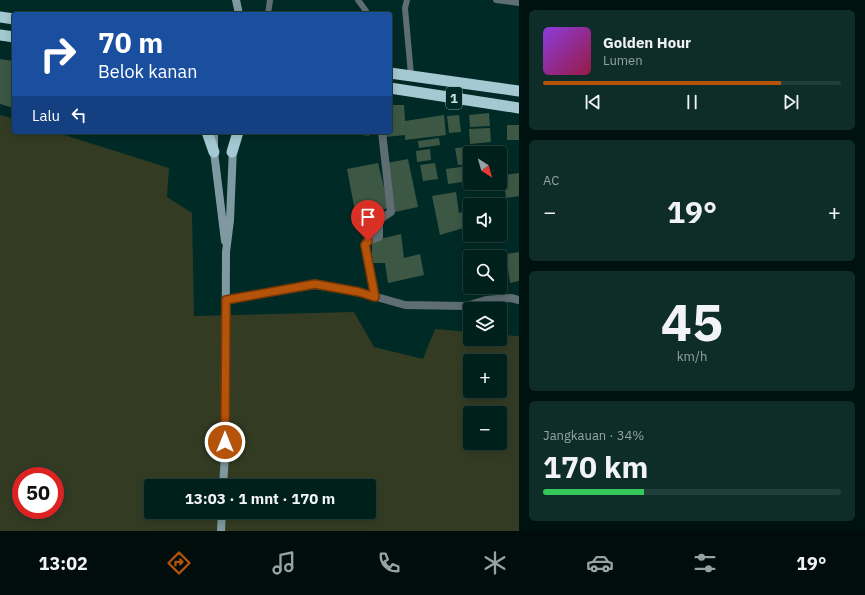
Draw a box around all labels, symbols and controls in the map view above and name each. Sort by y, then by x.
text: 70 m [98,24,163,61]
icon: right [32,28,84,80]
text: Golden Hour [603,33,691,52]
text: Lumen [603,52,643,69]
text: Belok kanan [98,60,197,83]
road number: 1 [446,87,462,109]
icon: previous [582,91,604,113]
icon: pause [681,91,703,113]
icon: next [780,91,802,113]
icon: left [68,104,90,126]
text: Lalu [32,106,60,125]
north arrow [463,146,507,190]
map controls [463,146,507,450]
text: AC [543,172,559,189]
text: 19° [667,192,717,231]
text: − [543,197,556,226]
text: + [828,197,841,226]
button: sound [463,198,507,242]
pin [351,200,385,241]
icon: arrive [357,206,379,228]
button: search [463,250,507,294]
text: 45 [661,288,723,355]
button: layers [463,302,507,346]
text: km/h [677,348,707,365]
button: + [463,354,507,398]
button: − [463,406,507,450]
position arrow [204,421,246,463]
text: Jangkauan · 34% [543,427,644,444]
text: 170 km [543,447,648,486]
speed limit sign: 50 [12,467,64,519]
text: 13:03 · 1 mnt · 170 m [185,489,335,508]
icon: directions [165,549,193,577]
icon: music [270,549,298,577]
icon: phone [375,549,403,577]
icon: climate [481,549,509,577]
icon: car [586,549,614,577]
icon: filters [691,549,719,577]
text: 13:02 [39,552,88,575]
text: 19° [796,552,826,575]

